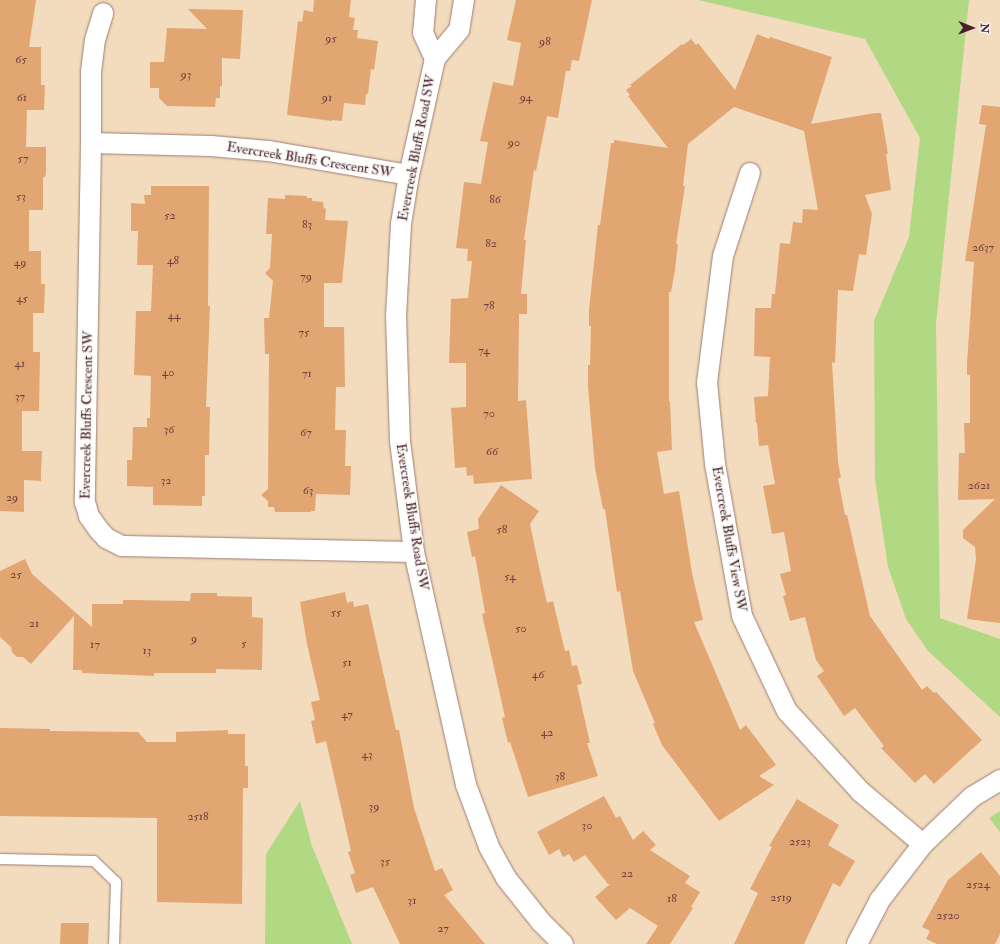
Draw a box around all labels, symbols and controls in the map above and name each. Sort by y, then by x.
north arrow [952,8,992,48]
text: N [978,23,991,33]
house number: 95 [325,32,337,46]
house number: 98 [539,35,551,49]
house number: 65 [15,53,27,67]
house number: 93 [181,68,191,82]
street label: Evercreek Bluffs Road SW [395,73,439,223]
house number: 61 [17,91,27,105]
house number: 91 [322,91,332,105]
house number: 94 [520,91,532,105]
house number: 90 [508,136,520,150]
street label: Evercreek Bluffs Crescent SW [225,139,395,181]
house number: 57 [18,152,28,166]
house number: 53 [16,190,26,204]
house number: 86 [489,193,501,207]
house number: 52 [164,209,176,223]
house number: 83 [302,218,312,232]
house number: 82 [485,237,497,251]
house number: 2637 [972,241,994,255]
house number: 48 [167,254,179,268]
house number: 49 [14,256,26,270]
house number: 79 [300,270,312,284]
house number: 45 [16,292,28,306]
house number: 78 [483,299,495,313]
house number: 44 [168,309,180,323]
house number: 75 [299,326,309,340]
street label: Evercreek Bluffs Crescent SW [77,331,97,499]
house number: 74 [478,344,490,358]
house number: 41 [15,357,25,371]
house number: 40 [162,366,174,380]
house number: 71 [302,367,312,381]
house number: 37 [15,390,25,404]
house number: 70 [483,407,495,421]
house number: 36 [164,423,174,437]
house number: 67 [300,426,312,440]
street label: Evercreek Bluffs Road SW [392,442,432,592]
house number: 66 [486,445,498,459]
street label: Evercreek Bluffs View SW [708,465,750,613]
house number: 32 [161,474,171,488]
house number: 2621 [968,479,990,493]
house number: 63 [303,484,313,498]
house number: 29 [6,491,18,505]
house number: 58 [497,523,507,537]
house number: 25 [10,568,22,582]
house number: 54 [504,570,516,584]
house number: 55 [331,606,341,620]
house number: 21 [29,617,39,631]
house number: 50 [515,622,527,636]
house number: 9 [191,632,197,646]
house number: 5 [241,637,247,651]
house number: 17 [90,638,100,652]
house number: 13 [143,644,151,658]
house number: 51 [342,656,352,670]
house number: 46 [532,668,544,682]
house number: 47 [341,708,353,722]
house number: 42 [541,726,553,740]
house number: 43 [361,748,373,762]
house number: 38 [555,770,565,784]
house number: 39 [369,800,379,814]
house number: 2518 [187,810,209,824]
house number: 30 [582,819,592,833]
house number: 2523 [789,835,811,849]
house number: 35 [380,855,390,869]
house number: 22 [621,867,633,881]
house number: 2524 [966,878,990,892]
house number: 2519 [770,891,792,905]
house number: 18 [667,892,677,906]
house number: 31 [408,894,416,908]
house number: 2520 [936,909,960,923]
house number: 27 [437,922,449,936]

